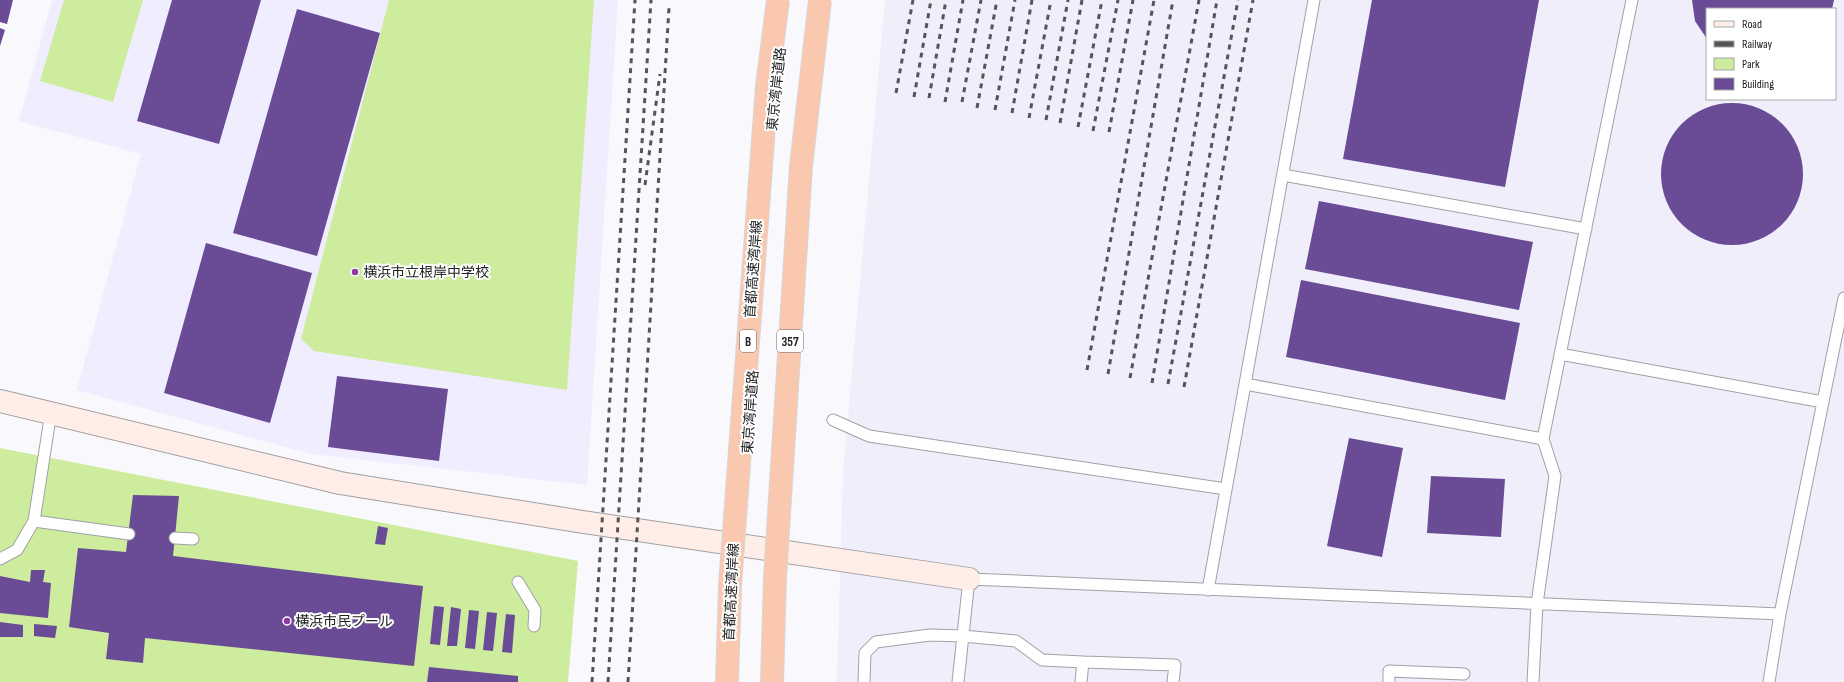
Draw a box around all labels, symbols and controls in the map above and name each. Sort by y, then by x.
legend [1706,8,1836,100]
text: Road [1742,17,1762,32]
text: Railway [1742,37,1773,52]
street label: 東京湾岸道路 [764,46,789,132]
text: Park [1742,57,1760,72]
text: Building [1742,77,1774,92]
street label: 首都高速湾岸線 [742,220,765,319]
place label: 横浜市立根岸中学校 [363,264,489,281]
marker: 横浜市立根岸中学校 [350,267,360,277]
road number: B [740,330,756,352]
road number: 357 [777,330,803,352]
street label: 東京湾岸道路 [739,370,762,455]
street label: 首都高速湾岸線 [720,543,743,641]
place label: 横浜市民プール [295,613,393,630]
marker: 横浜市民プール [282,616,292,626]

